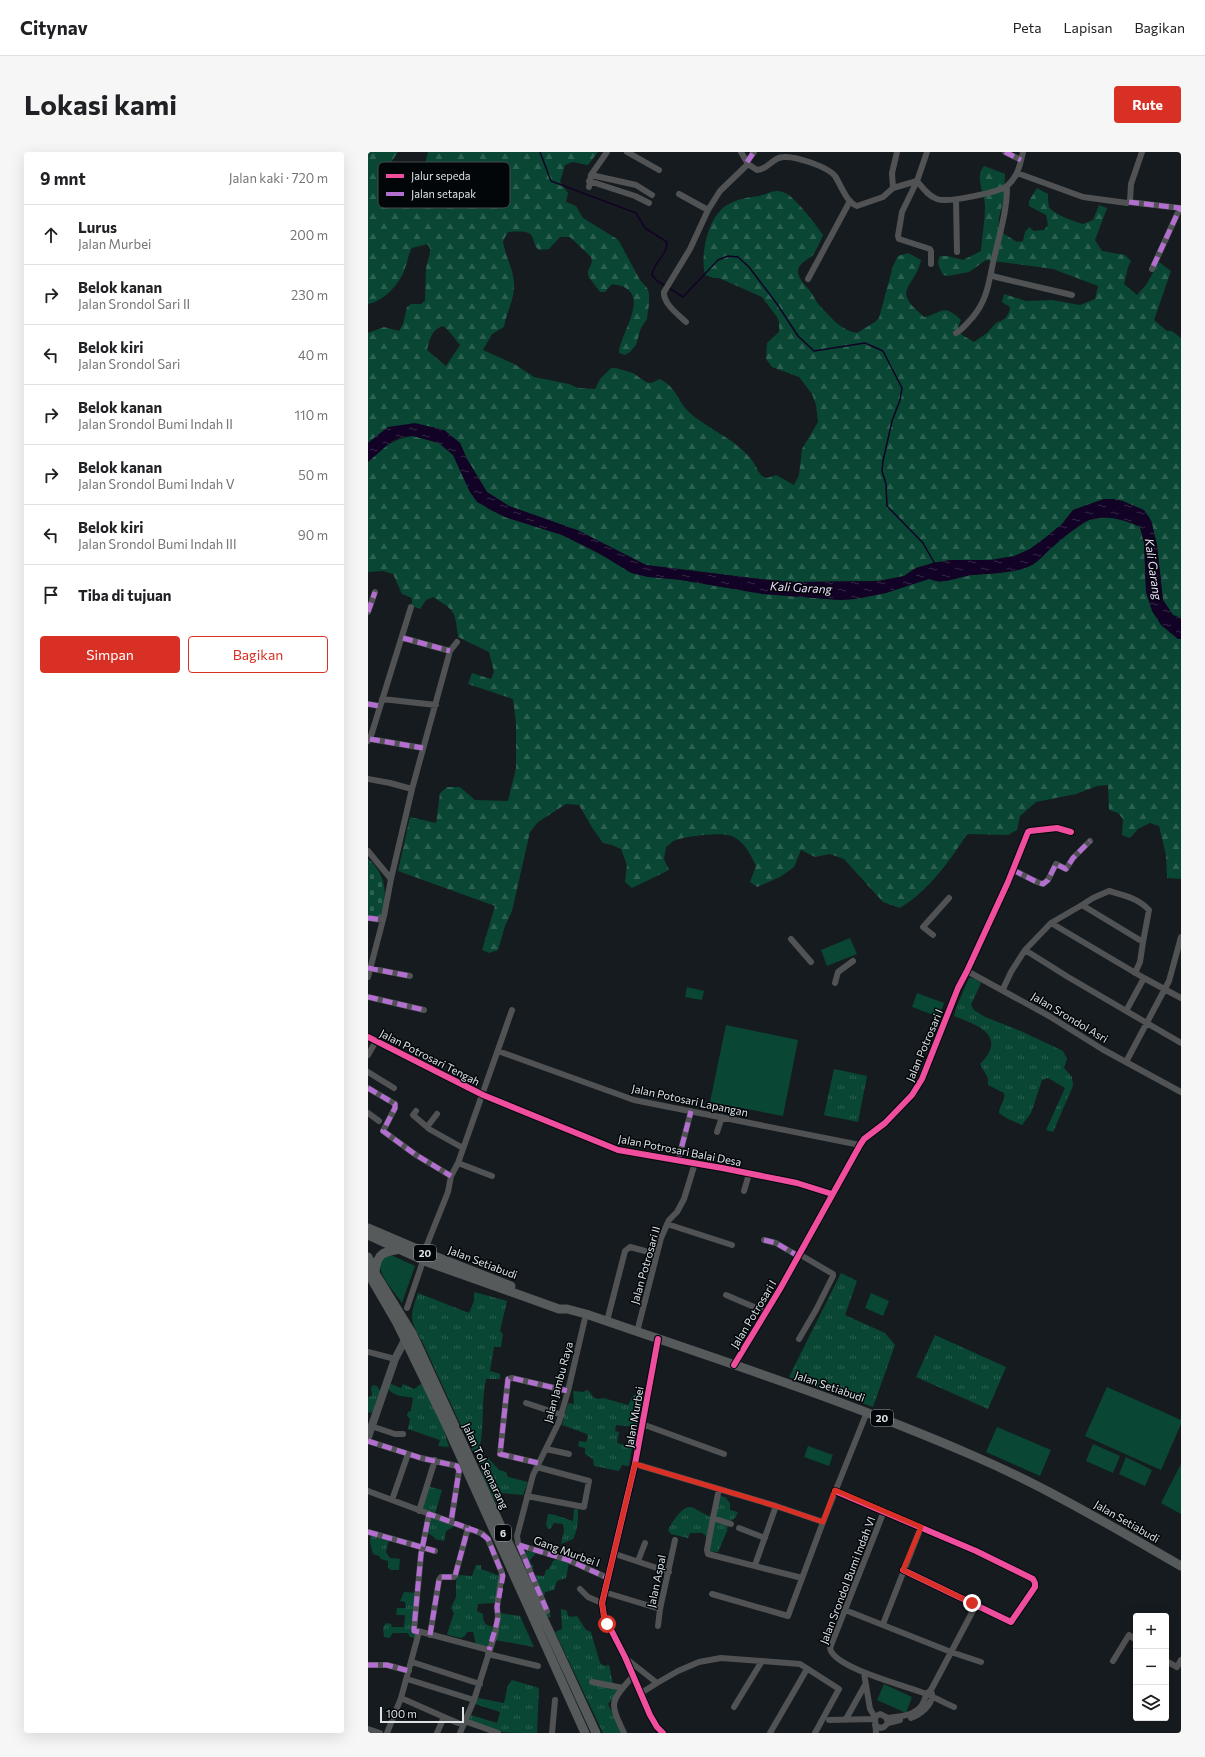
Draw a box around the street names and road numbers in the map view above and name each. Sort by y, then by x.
street label: Jalan Srondol Asri [1029,989,1111,1046]
street label: Jalan Potrosari I [903,1007,946,1084]
street label: Jalan Potrosari Tengah [377,1026,482,1089]
street label: Jalan Potosari Lapangan [630,1081,749,1120]
street label: Jalan Potrosari Balai Desa [617,1132,743,1169]
street label: Jalan Potrosari II [628,1225,663,1306]
street label: Jalan Setiabudi [446,1243,520,1282]
road number: 20 [414,1245,436,1261]
street label: Jalan Potrosari I [727,1277,779,1351]
street label: Jalan Jambu Raya [541,1340,576,1424]
street label: Jalan Setiabudi [793,1368,867,1405]
street label: Jalan Murbei [622,1385,647,1449]
road number: 20 [871,1410,893,1426]
street label: Jalan Tol Semarang [459,1421,512,1512]
street label: Jalan Setiabudi [1092,1497,1162,1546]
street label: Jalan Srondol Bumi Indah VI [817,1514,878,1646]
road number: 6 [495,1525,511,1541]
street label: Gang Murbei I [532,1533,602,1569]
street label: Jalan Aspal [644,1553,669,1609]

